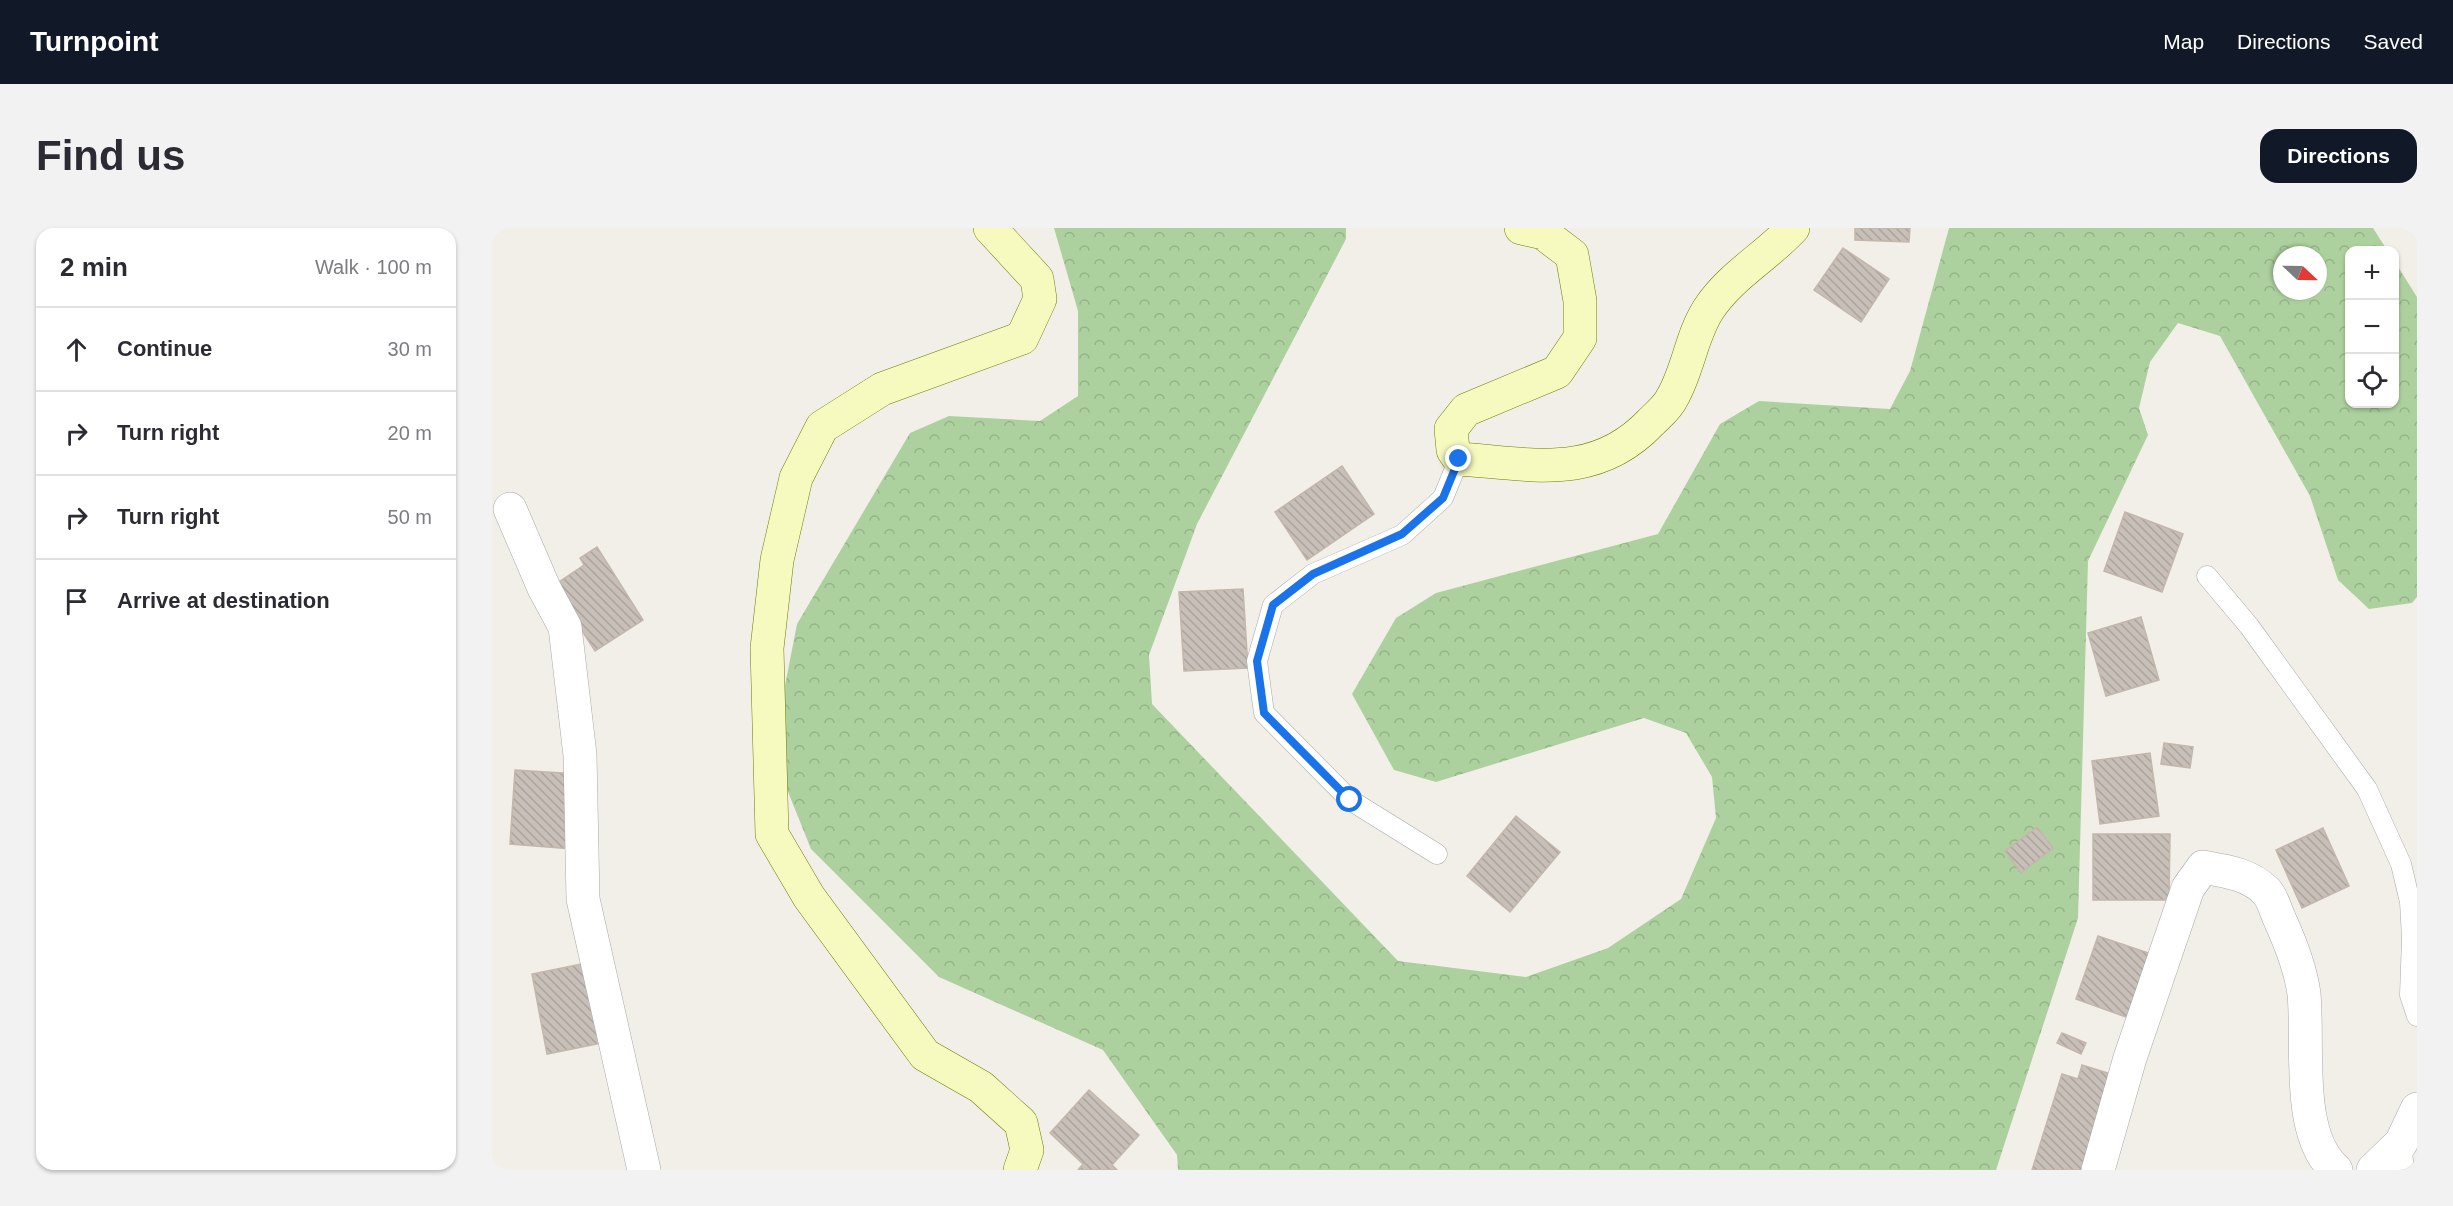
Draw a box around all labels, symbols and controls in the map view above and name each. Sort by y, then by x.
text: Turnpoint [30,26,159,57]
text: Map [2163,30,2204,53]
text: Directions [2237,30,2330,53]
text: Saved [2363,30,2423,53]
button: Directions [2260,129,2417,183]
text: Find us [36,132,185,179]
north arrow [2273,246,2327,300]
map controls [2345,246,2399,408]
button: + [2345,246,2399,300]
text: 2 min [60,252,128,282]
text: Walk · 100 m [315,256,432,278]
button: − [2345,300,2399,354]
icon: ahead [60,333,93,366]
text: Continue [117,336,212,361]
text: 30 m [388,338,432,360]
button: locate [2345,354,2399,408]
icon: right [60,417,93,450]
text: Turn right [117,420,219,445]
text: 20 m [388,422,432,444]
route end [1445,445,1471,471]
icon: right [60,501,93,534]
text: Turn right [117,504,219,529]
text: 50 m [388,506,432,528]
icon: arrive [60,585,93,618]
text: Arrive at destination [117,588,330,613]
route start [1336,786,1362,812]

